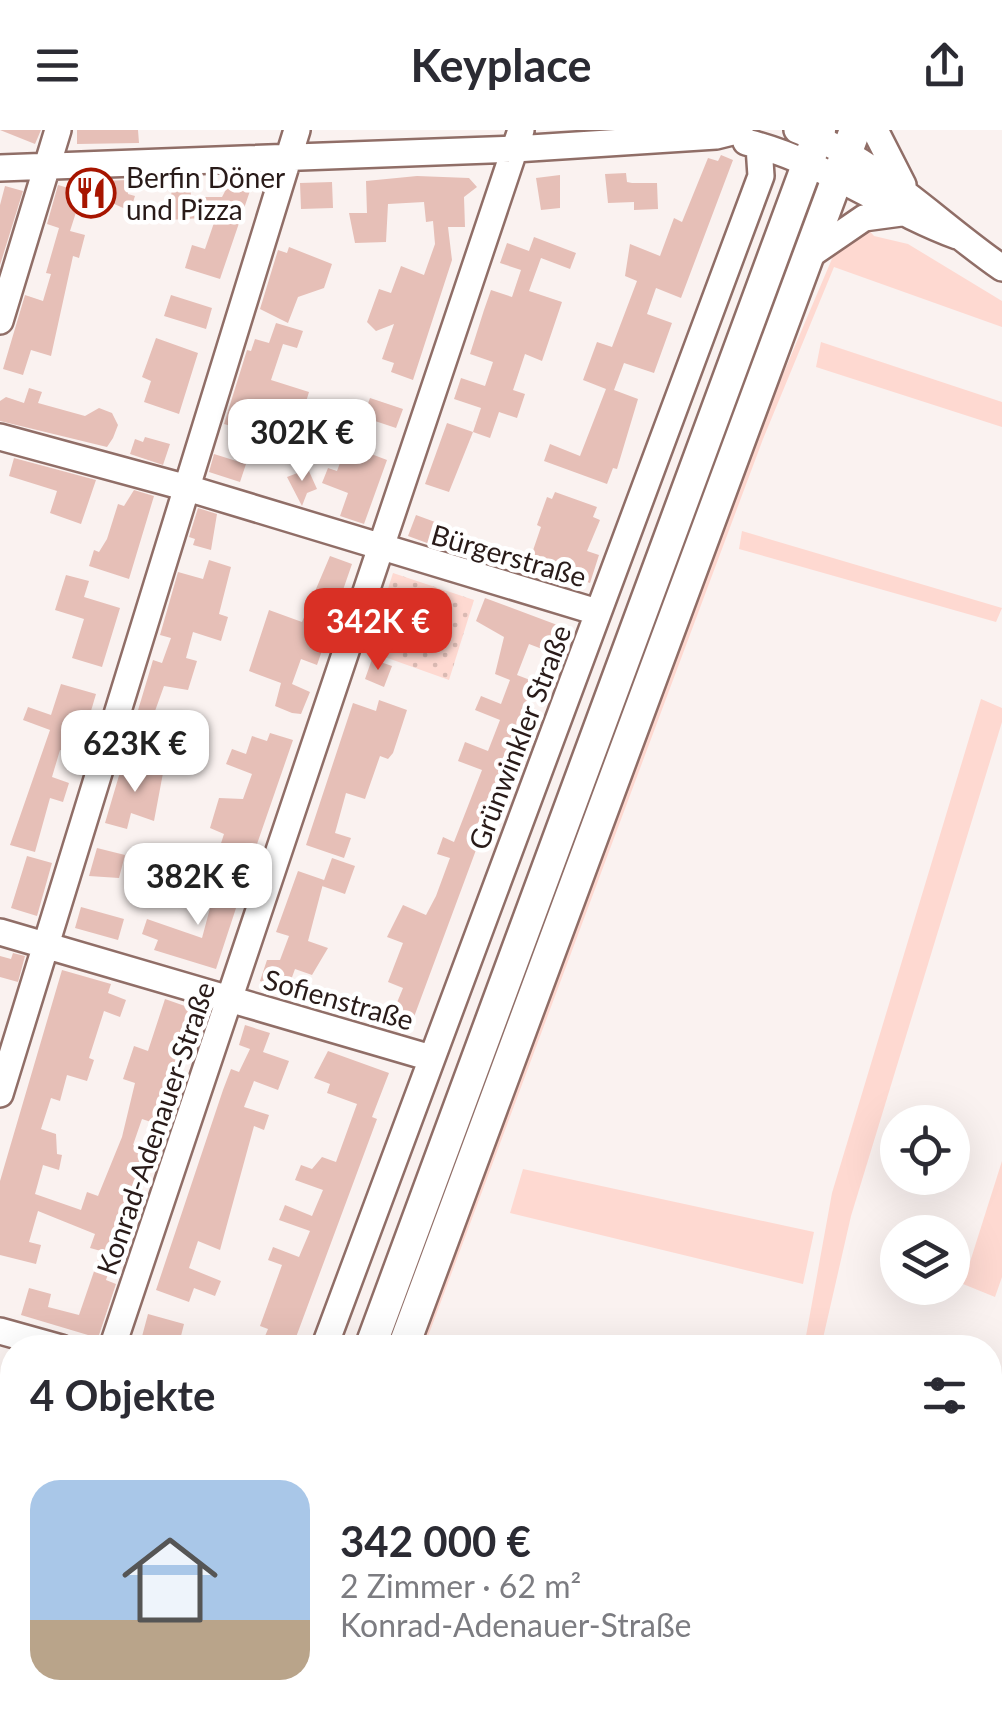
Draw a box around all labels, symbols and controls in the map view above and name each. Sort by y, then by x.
icon: menu [30,38,85,93]
text: Keyplace [410,38,592,92]
icon: share [917,38,972,93]
place label: Berfin Döner und Pizza [126,160,285,226]
restaurant icon: Berfin Döner und Pizza [65,167,117,219]
pin: 302K € [221,399,383,484]
text: 302K € [250,412,354,451]
street label: Bürgerstraße [428,517,590,593]
pin: 342K € [297,588,459,673]
text: 342K € [326,601,430,640]
street label: Grünwinkler Straße [461,620,577,854]
pin: 623K € [54,710,216,795]
text: 623K € [83,723,187,762]
pin: 382K € [117,843,279,928]
text: 382K € [146,856,250,895]
street label: Sofienstraße [260,961,418,1037]
street label: Konrad-Adenauer-Straße [89,977,221,1279]
map controls [880,1105,970,1305]
button: locate [880,1105,970,1195]
button: layers [880,1215,970,1305]
icon: filters [917,1368,972,1423]
text: 4 Objekte [30,1370,215,1420]
text: 342 000 € [340,1516,531,1566]
icon: home [110,1520,230,1640]
text: 2 Zimmer · 62 m² [340,1566,581,1605]
text: Konrad-Adenauer-Straße [340,1605,691,1644]

